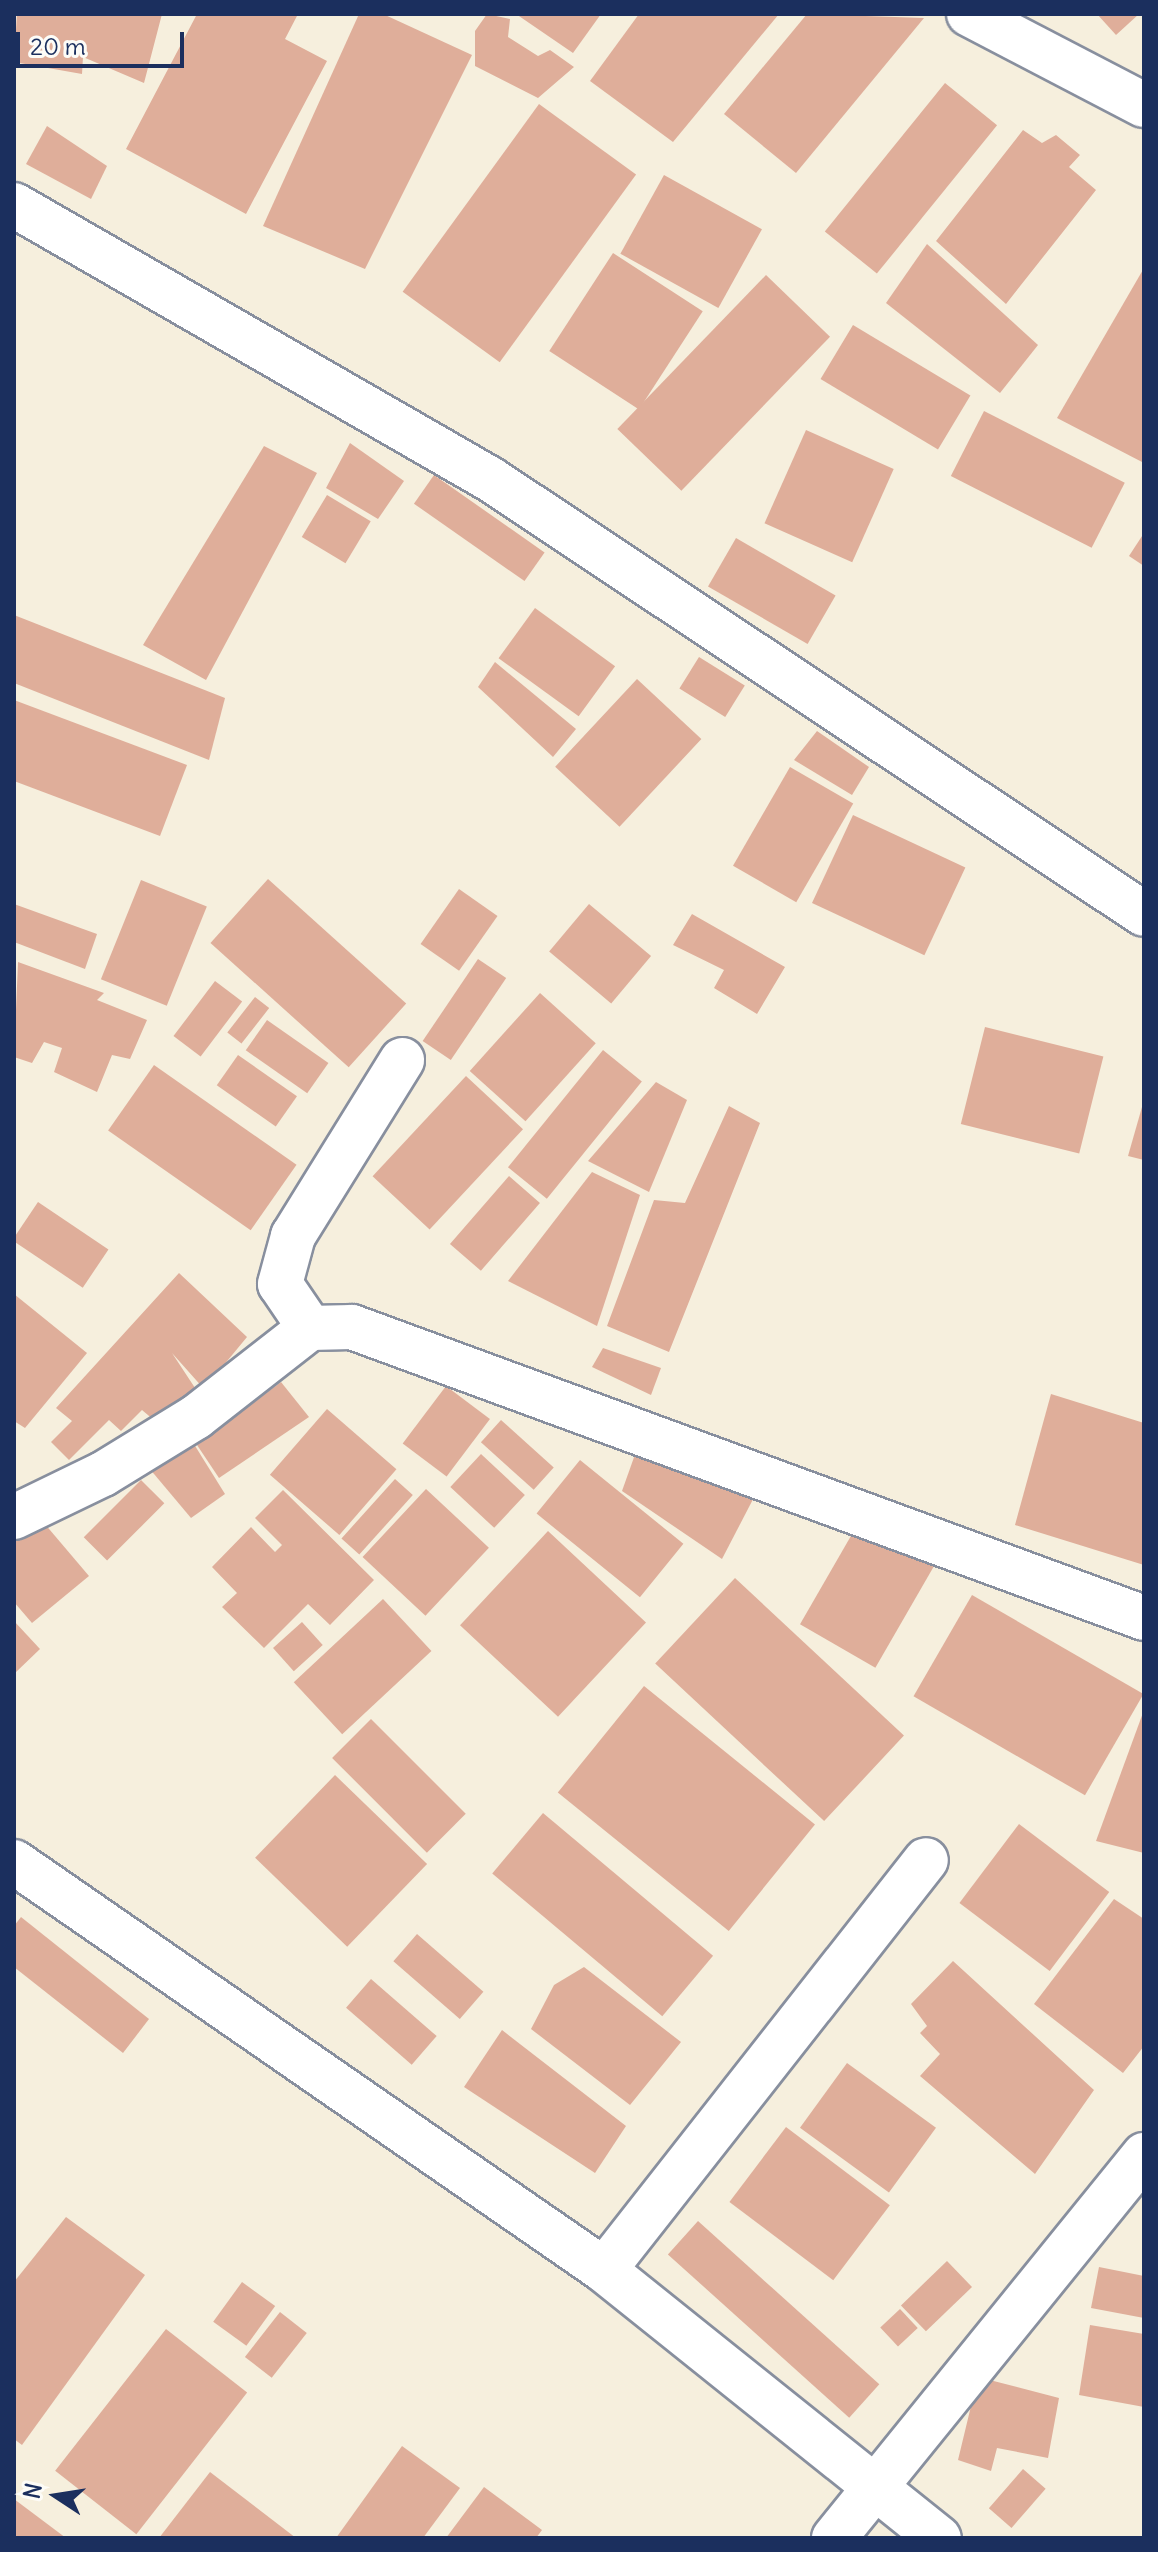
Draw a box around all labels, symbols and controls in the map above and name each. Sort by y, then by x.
scale bar [20,16,188,66]
text: 20 m [30,31,86,61]
north arrow [16,2456,96,2536]
text: N [17,2481,48,2501]

